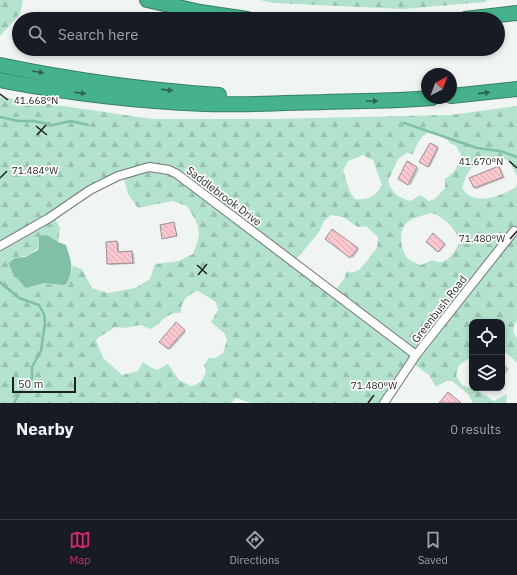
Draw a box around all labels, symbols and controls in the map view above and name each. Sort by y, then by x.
search box [12,12,505,56]
icon: search [26,23,48,45]
text: Search here [58,25,138,44]
north arrow [421,68,457,104]
one-way arrow [32,69,44,75]
one-way arrow [161,87,173,93]
one-way arrow [74,90,86,96]
one-way arrow [478,90,490,96]
text: 41.668°N [14,94,58,107]
one-way arrow [366,98,379,104]
text: 41.670°N [459,155,503,168]
street label: Saddlebrook Drive [184,163,264,229]
text: 71.484°W [12,164,58,177]
text: 71.480°W [459,232,505,245]
street label: Greenbush Road [408,272,470,346]
map controls [469,319,505,391]
button: locate [469,319,505,355]
button: layers [469,355,505,391]
scale bar [12,375,76,394]
text: 50 m [18,377,43,391]
text: 71.480°W [351,379,397,392]
text: Nearby [16,418,74,440]
text: 0 results [450,421,501,438]
tab: Map [69,529,91,567]
tab: Directions [229,529,280,567]
tab: Saved [418,529,448,567]

